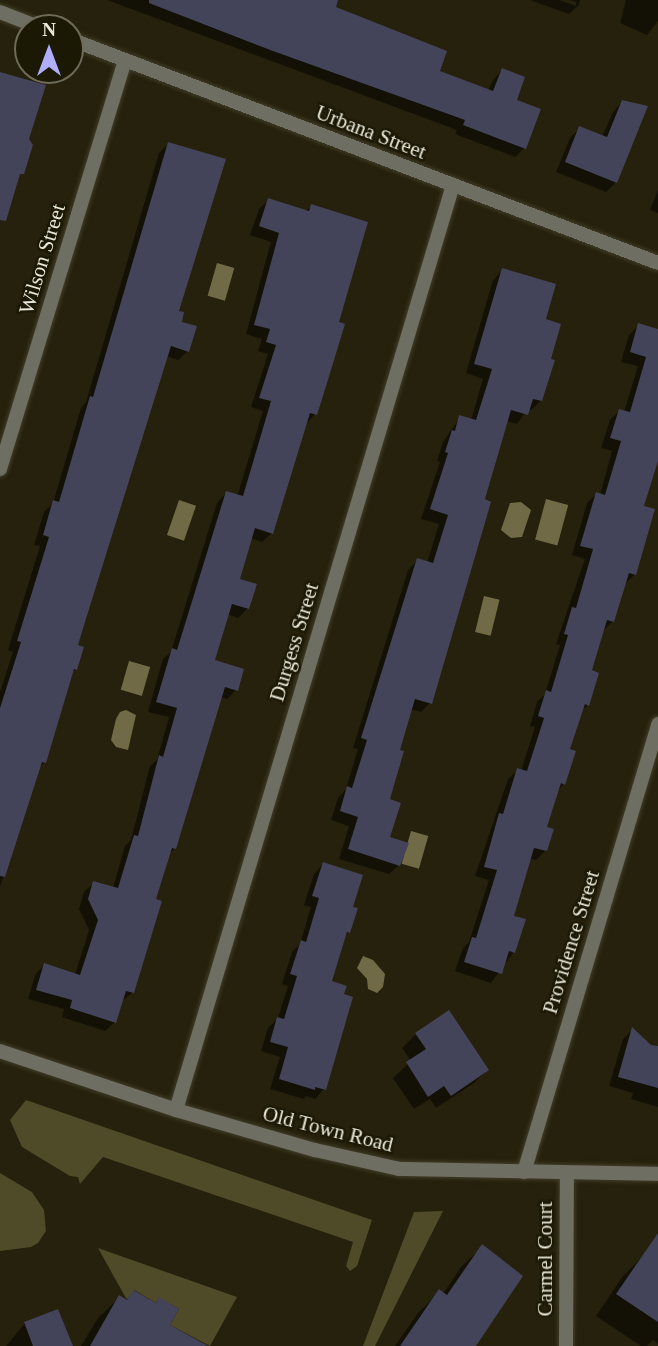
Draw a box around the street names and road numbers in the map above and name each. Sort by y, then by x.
street label: Urbana Street [312,99,430,165]
street label: Wilson Street [13,201,71,317]
street label: Durgess Street [264,580,324,704]
street label: Providence Street [537,867,605,1017]
street label: Old Town Road [260,1101,396,1157]
street label: Carmel Court [532,1202,558,1316]

